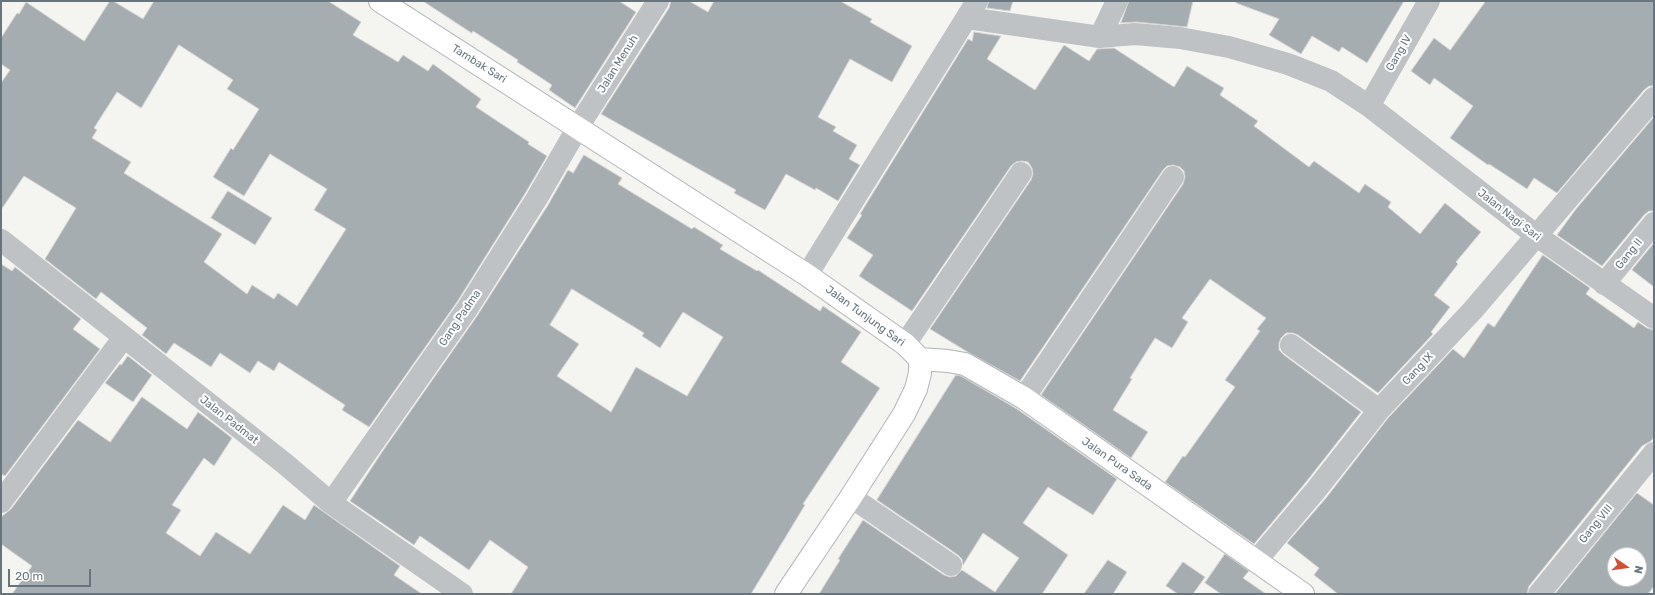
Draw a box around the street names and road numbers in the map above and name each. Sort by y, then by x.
street label: Jalan Menuh [595,33,641,95]
street label: Gang IV [1383,33,1415,73]
street label: Tambak Sari [449,42,509,86]
street label: Jalan Nagi Sari [1475,186,1543,244]
street label: Gang II [1613,236,1645,272]
street label: Jalan Tunjung Sari [823,283,907,349]
street label: Gang Padma [436,287,484,349]
street label: Gang IX [1400,350,1436,388]
street label: Jalan Padmat [197,393,261,447]
street label: Jalan Pura Sada [1079,435,1155,493]
street label: Gang VIII [1576,502,1616,546]

